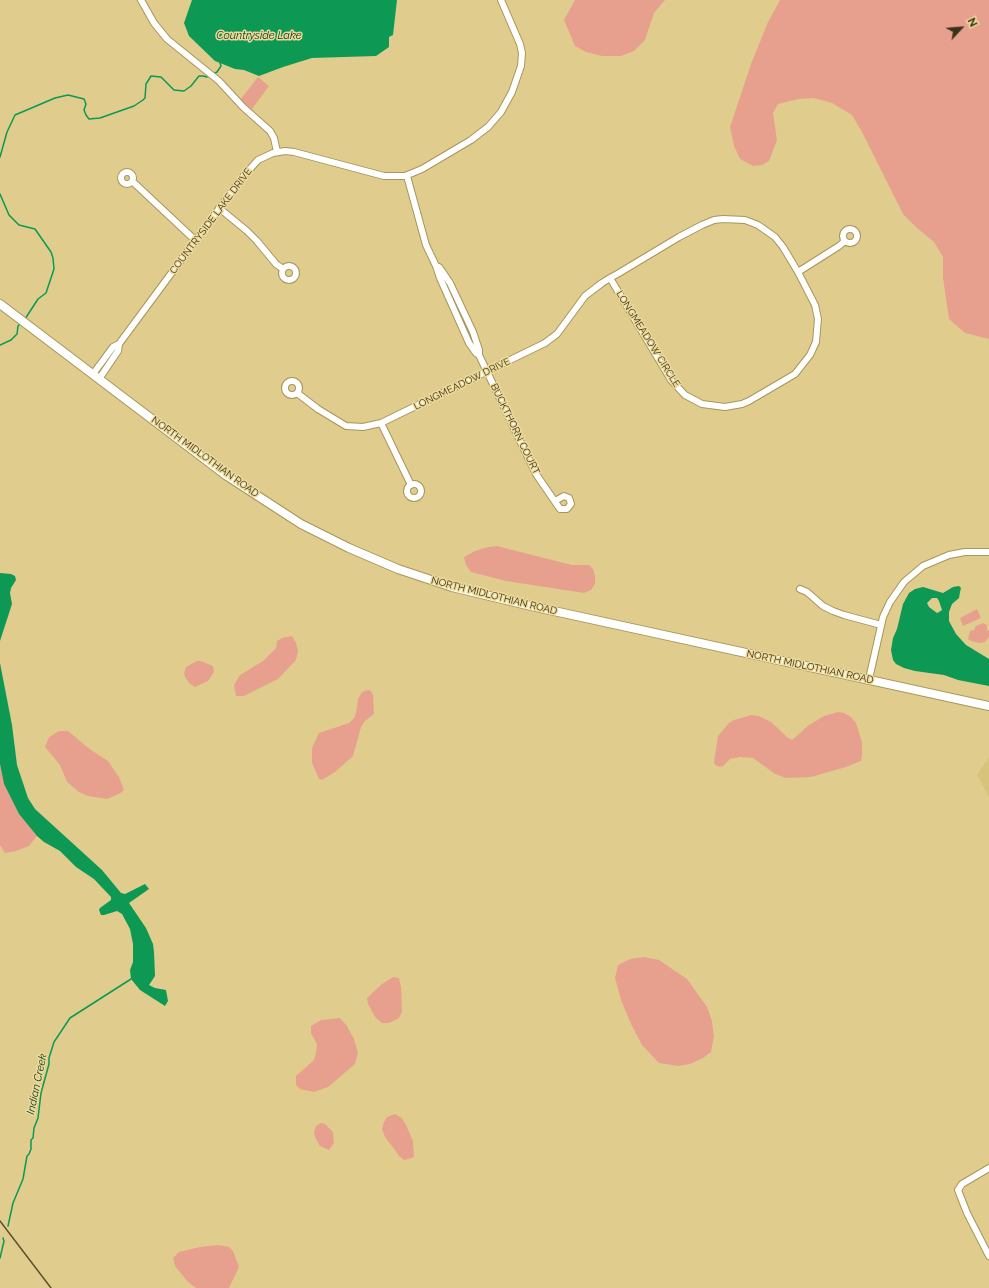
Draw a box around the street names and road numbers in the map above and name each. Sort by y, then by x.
street label: COUNTRYSIDE LAKE DRIVE [167,166,255,276]
street label: LONGMEADOW CIRCLE [613,288,683,390]
street label: LONGMEADOW DRIVE [412,355,512,413]
street label: BUCKTHORN COURT [488,382,542,476]
street label: NORTH MIDLOTHIAN ROAD [149,414,261,500]
street label: NORTH MIDLOTHIAN ROAD [430,575,558,617]
street label: NORTH MIDLOTHIAN ROAD [745,648,875,686]

